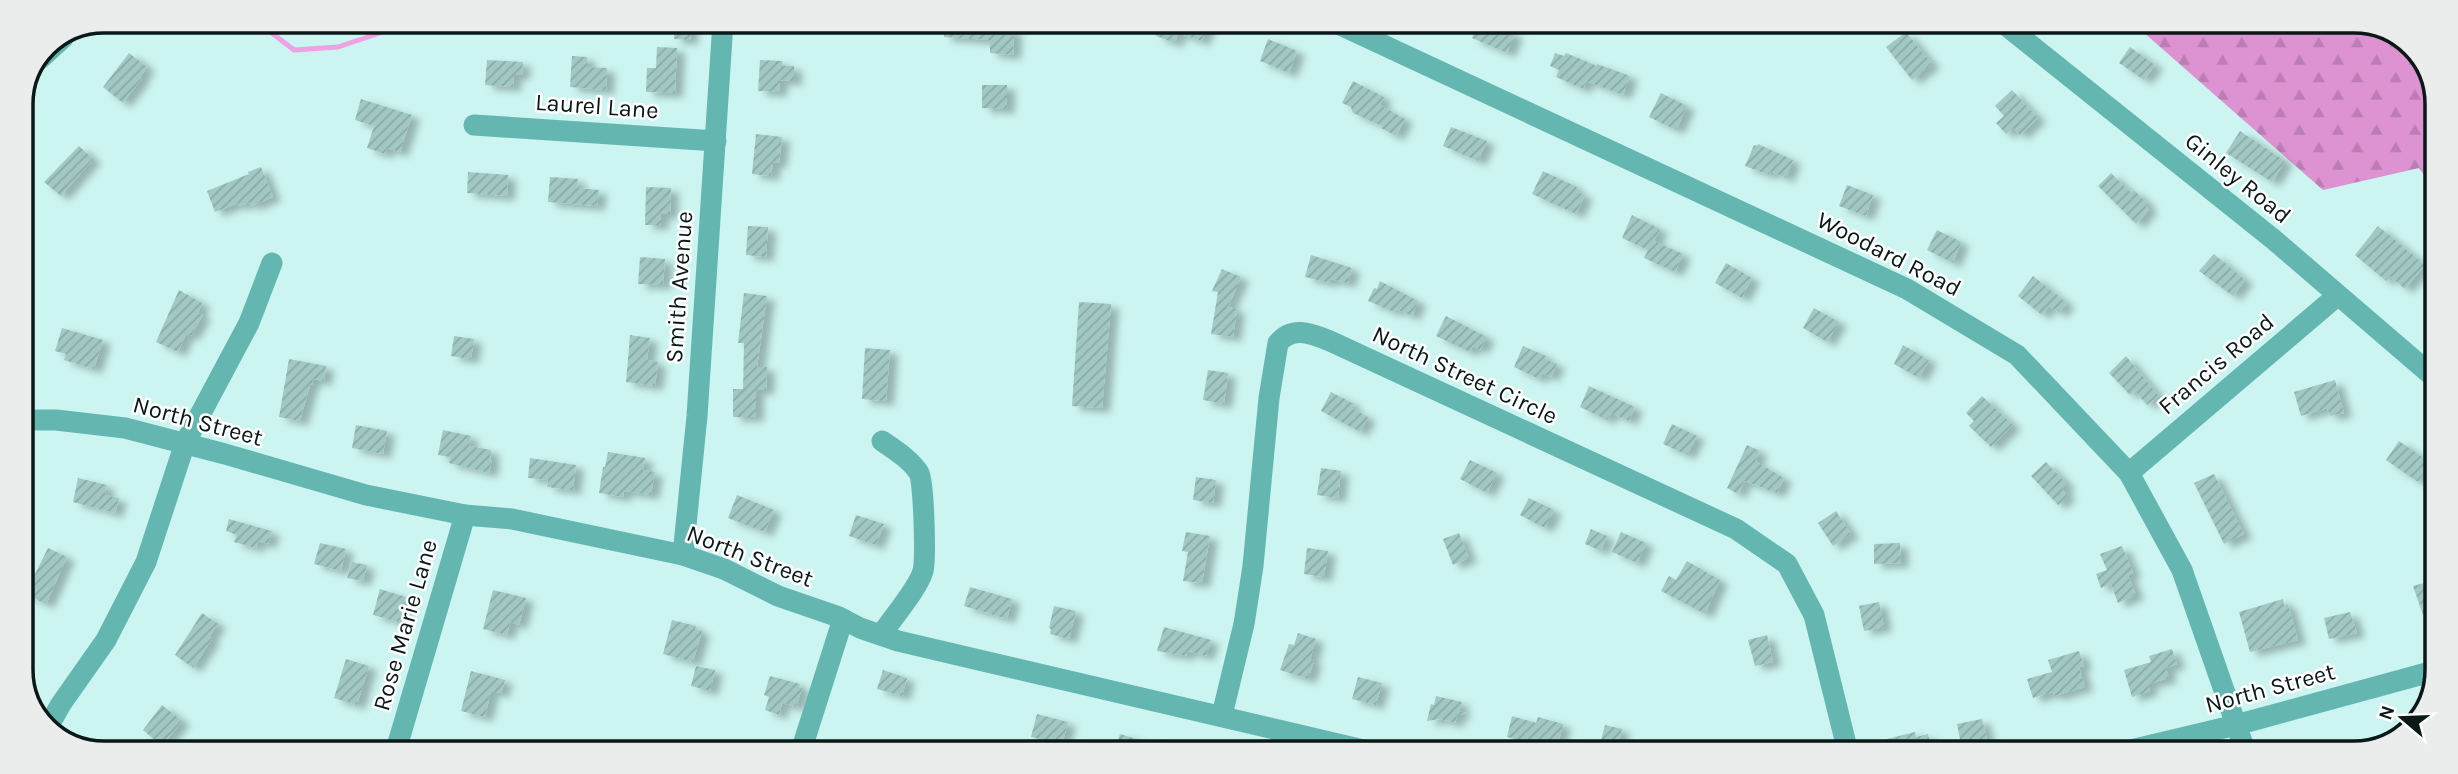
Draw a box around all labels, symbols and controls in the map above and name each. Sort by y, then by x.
street label: Laurel Lane [534,88,660,124]
street label: Ginley Road [2179,127,2297,229]
street label: Woodard Road [1812,206,1966,302]
street label: Smith Avenue [660,210,698,364]
street label: Francis Road [2153,308,2279,420]
street label: North Street Circle [1368,320,1562,430]
street label: North Street [130,390,266,452]
street label: North Street [683,519,817,593]
street label: Rose Marie Lane [367,536,443,714]
street label: North Street [2202,657,2338,719]
north arrow [2367,683,2437,753]
text: N [2374,703,2399,723]

